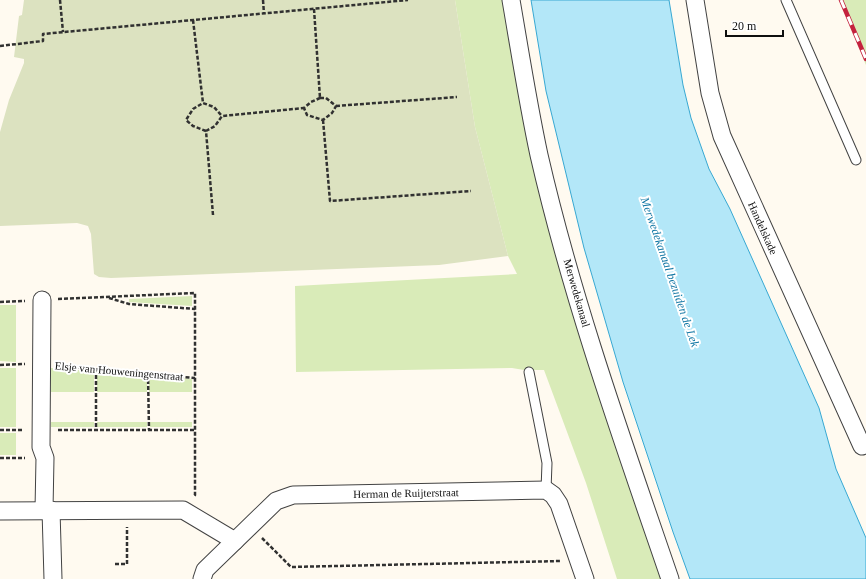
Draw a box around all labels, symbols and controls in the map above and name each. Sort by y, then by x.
scale bar [726,12,783,38]
text: 20 m [732,19,757,33]
water label: Merwedekanaal bezuiden de Lek [637,194,702,349]
street label: Handelskade [746,200,780,256]
street label: Merwedekanaal [562,258,592,328]
street label: Elsje van Houweningenstraat [54,359,184,383]
street label: Herman de Ruijterstraat [353,486,459,500]

